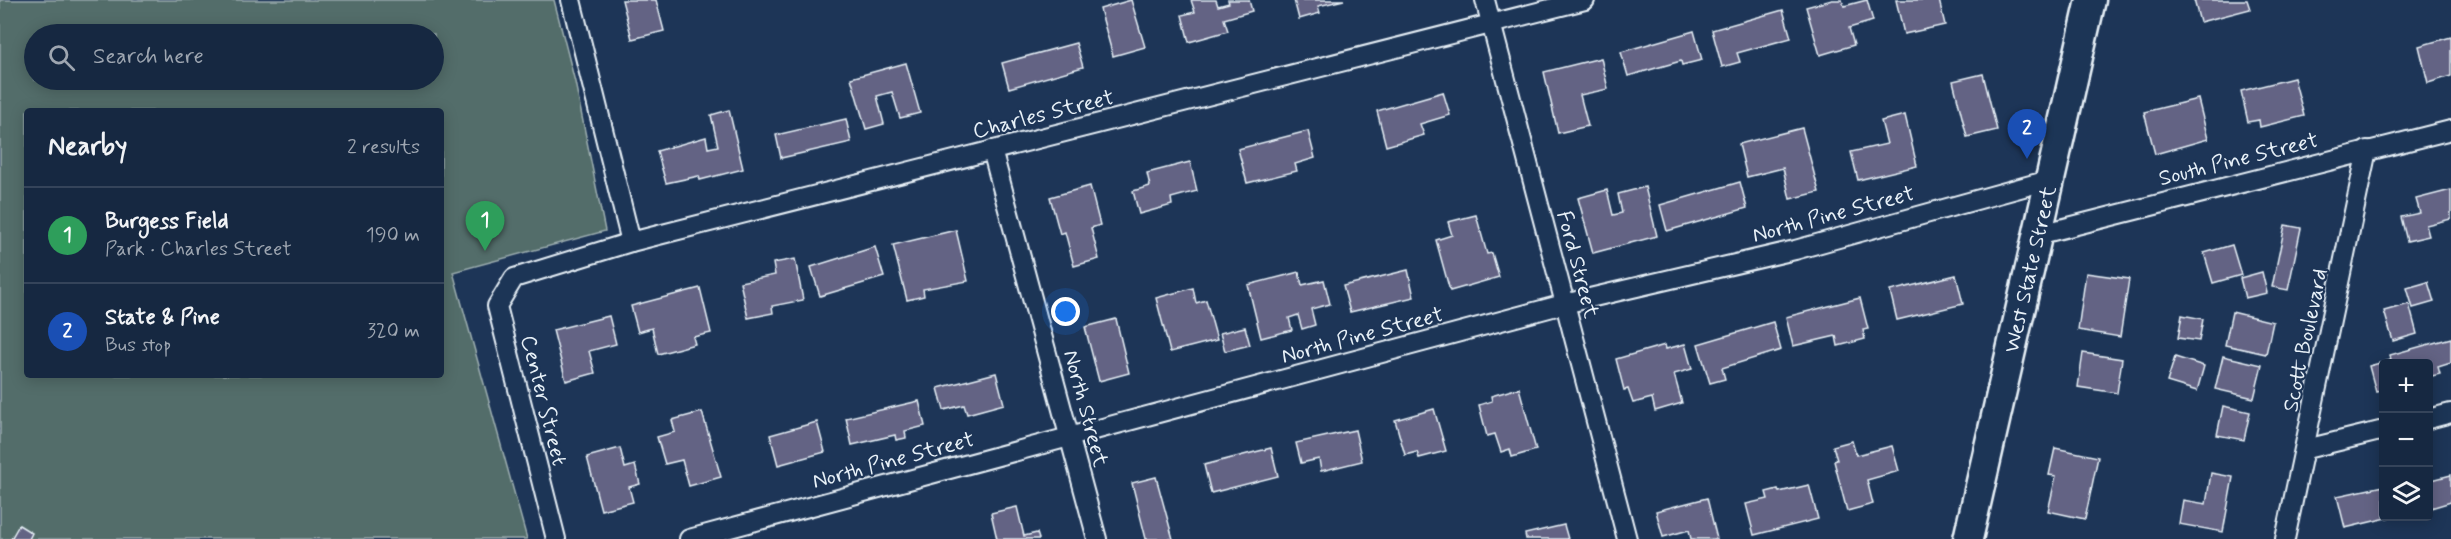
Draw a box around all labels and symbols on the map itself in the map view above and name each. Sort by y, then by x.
street label: Charles Street [970,84,1117,146]
pin: 2 [2008,110,2046,159]
street label: South Pine Street [2156,127,2321,193]
street label: North Pine Street [1749,180,1918,250]
street label: West State Street [1998,183,2064,356]
pin: 1 [466,202,504,251]
street label: Ford Street [1549,208,1605,321]
street label: Scott Boulevard [2277,266,2335,415]
your location [1051,297,1080,326]
street label: North Pine Street [1278,301,1447,371]
street label: Center Street [513,332,573,469]
street label: North Street [1056,347,1114,470]
street label: North Pine Street [809,426,978,496]

